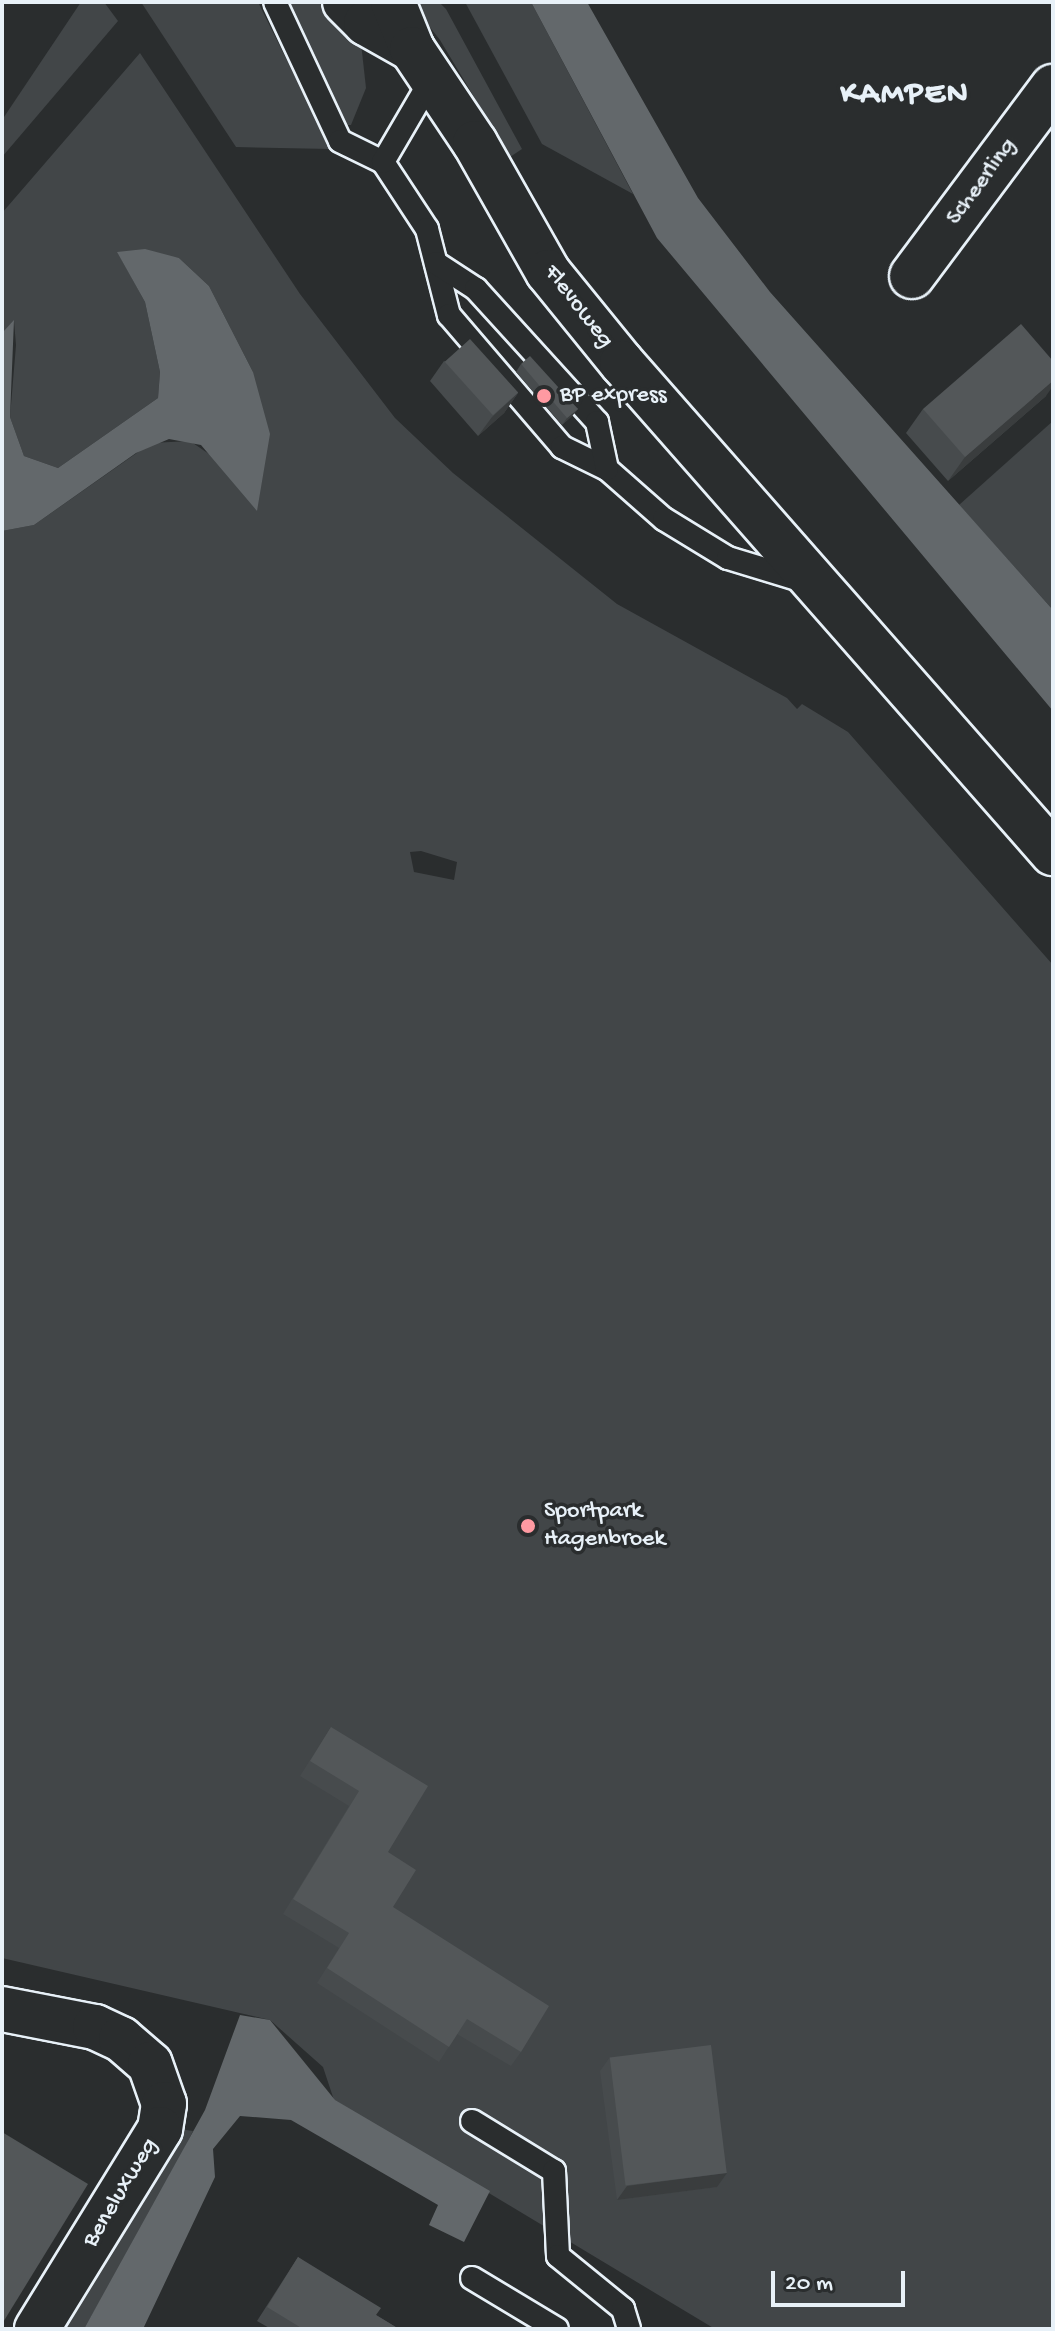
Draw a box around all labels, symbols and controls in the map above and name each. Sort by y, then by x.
district label: KAMPEN [840,76,970,114]
street label: Scheerling [941,133,1023,231]
street label: Flevoweg [537,260,619,354]
place label: BP express [560,382,667,410]
marker: BP express [535,387,553,405]
place label: Sportpark Hagenbroek [544,1498,665,1554]
marker: Sportpark Hagenbroek [519,1517,537,1535]
street label: Beneluxweg [77,2133,165,2253]
scale bar [775,2255,909,2305]
text: 20 m [785,2270,833,2299]

